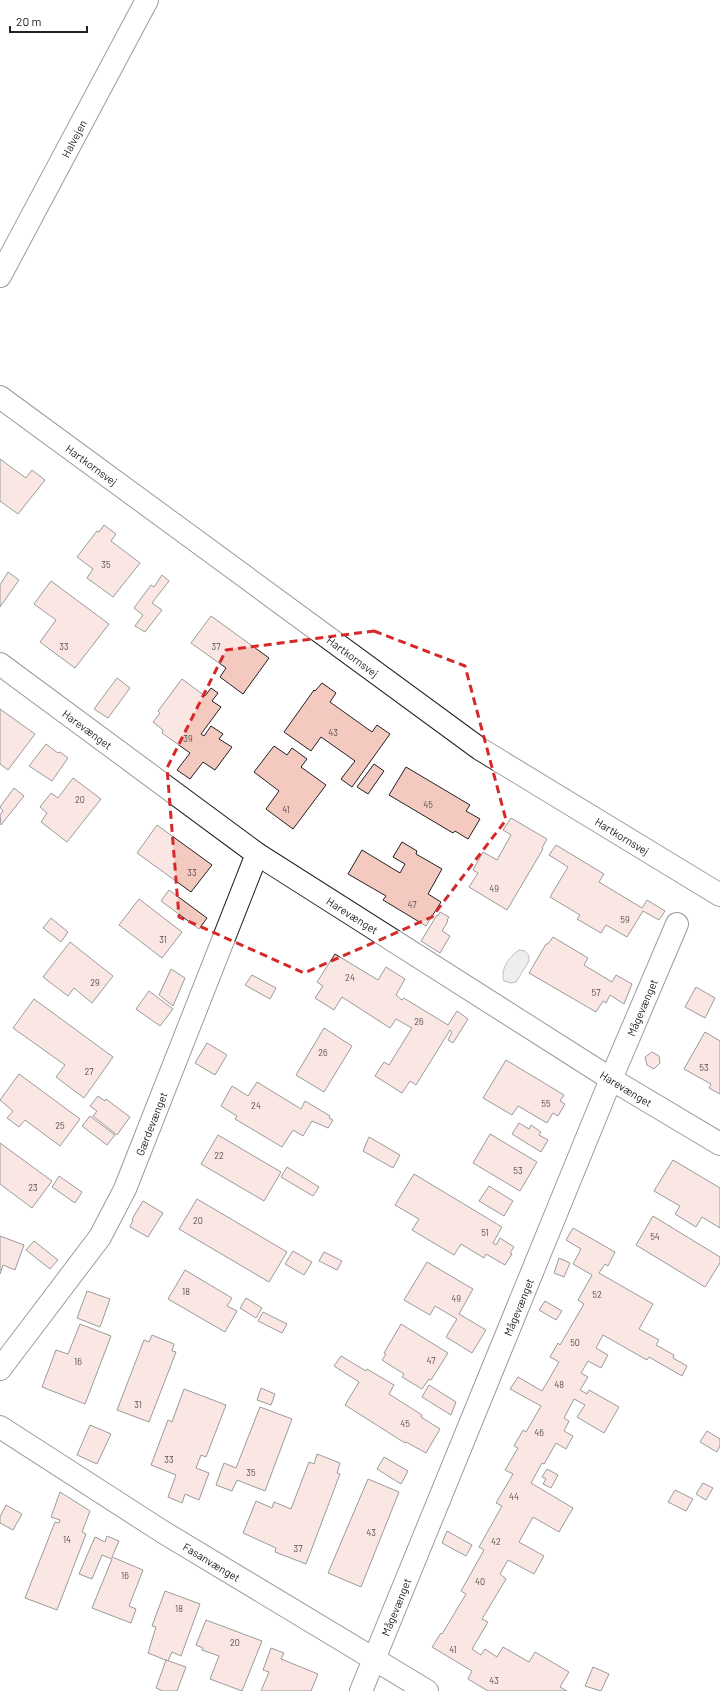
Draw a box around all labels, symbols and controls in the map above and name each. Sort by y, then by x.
scale bar [10,8,87,34]
text: 20 m [16,14,42,28]
street label: Halvejen [58,117,89,159]
street label: Hartkornsvej [64,441,120,488]
house number: 35 [101,559,111,570]
street label: Hartkornsvej [325,633,382,679]
house number: 33 [59,641,69,652]
house number: 37 [212,641,221,652]
street label: Harevænget [60,706,115,751]
house number: 43 [328,727,338,738]
house number: 39 [183,733,193,744]
house number: 20 [75,794,85,805]
house number: 45 [423,799,433,810]
house number: 41 [282,804,290,815]
street label: Hartkornsvej [593,814,652,857]
house number: 33 [187,867,197,878]
house number: 49 [489,883,499,894]
street label: Harevænget [325,894,381,936]
house number: 47 [408,899,417,910]
house number: 59 [620,914,630,925]
house number: 31 [159,934,167,945]
house number: 24 [345,972,355,983]
house number: 29 [90,977,100,988]
street label: Mågevænget [624,977,659,1038]
house number: 57 [592,987,601,998]
house number: 26 [414,1016,424,1027]
house number: 26 [318,1047,328,1058]
house number: 53 [699,1062,709,1073]
house number: 27 [84,1066,94,1077]
street label: Harevænget [598,1067,655,1109]
street label: Gærdevænget [132,1090,169,1157]
house number: 55 [541,1098,551,1109]
house number: 24 [251,1100,261,1111]
house number: 25 [55,1120,65,1131]
house number: 22 [214,1150,224,1161]
house number: 53 [513,1165,523,1176]
house number: 23 [28,1182,38,1193]
house number: 20 [193,1215,203,1226]
house number: 51 [481,1227,489,1238]
house number: 54 [650,1231,660,1242]
street label: Mågevænget [500,1276,535,1338]
house number: 18 [182,1286,190,1297]
house number: 52 [592,1289,602,1300]
house number: 49 [451,1293,461,1304]
house number: 50 [570,1337,580,1348]
house number: 47 [427,1355,436,1366]
house number: 16 [74,1356,82,1367]
house number: 48 [554,1379,564,1390]
house number: 31 [134,1399,142,1410]
house number: 45 [400,1418,410,1429]
house number: 46 [534,1427,544,1438]
house number: 33 [164,1454,174,1465]
house number: 35 [246,1467,256,1478]
house number: 44 [509,1491,519,1502]
house number: 43 [366,1527,376,1538]
house number: 14 [63,1534,71,1545]
house number: 42 [491,1536,501,1547]
street label: Fasanvænget [181,1539,243,1584]
house number: 37 [294,1543,303,1554]
house number: 16 [121,1570,129,1581]
street label: Mågevænget [378,1576,413,1637]
house number: 40 [475,1576,485,1587]
house number: 18 [175,1603,183,1614]
house number: 20 [230,1637,240,1648]
house number: 41 [449,1644,457,1655]
house number: 43 [489,1675,499,1686]

